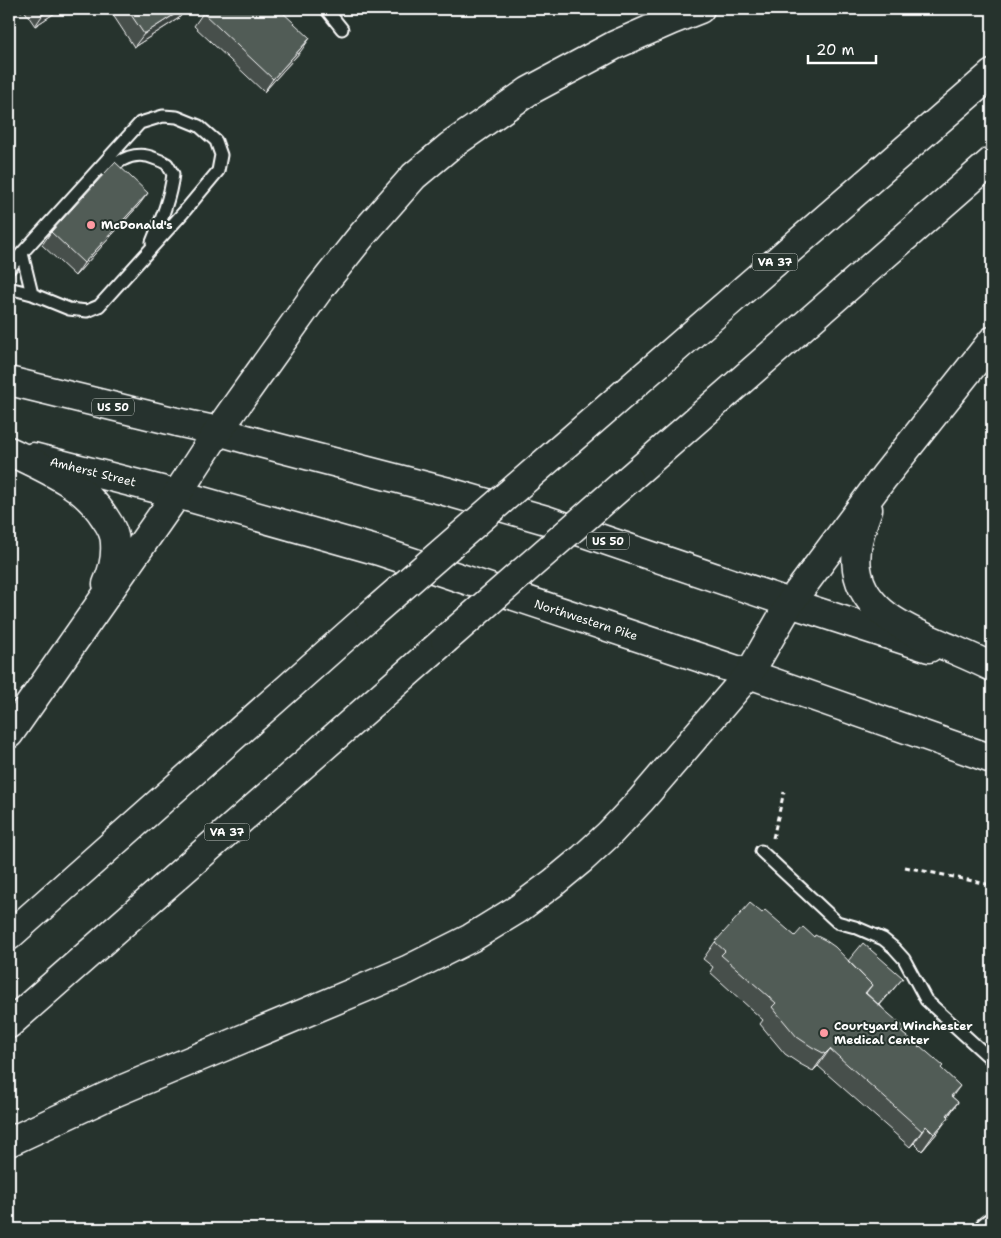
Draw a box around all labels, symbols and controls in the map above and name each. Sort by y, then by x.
scale bar [808,32,876,64]
text: 20 m [816,40,855,60]
place label: McDonald's [101,217,173,233]
marker: McDonald's [85,219,97,231]
road number: VA 37 [752,253,798,270]
road number: US 50 [92,398,134,416]
street label: Amherst Street [48,454,138,490]
road number: US 50 [587,532,629,550]
street label: Northwestern Pike [532,596,640,644]
road number: VA 37 [204,824,250,840]
place label: Courtyard Winchester Medical Center [834,1018,973,1048]
marker: Courtyard Winchester Medical Center [818,1027,830,1039]

